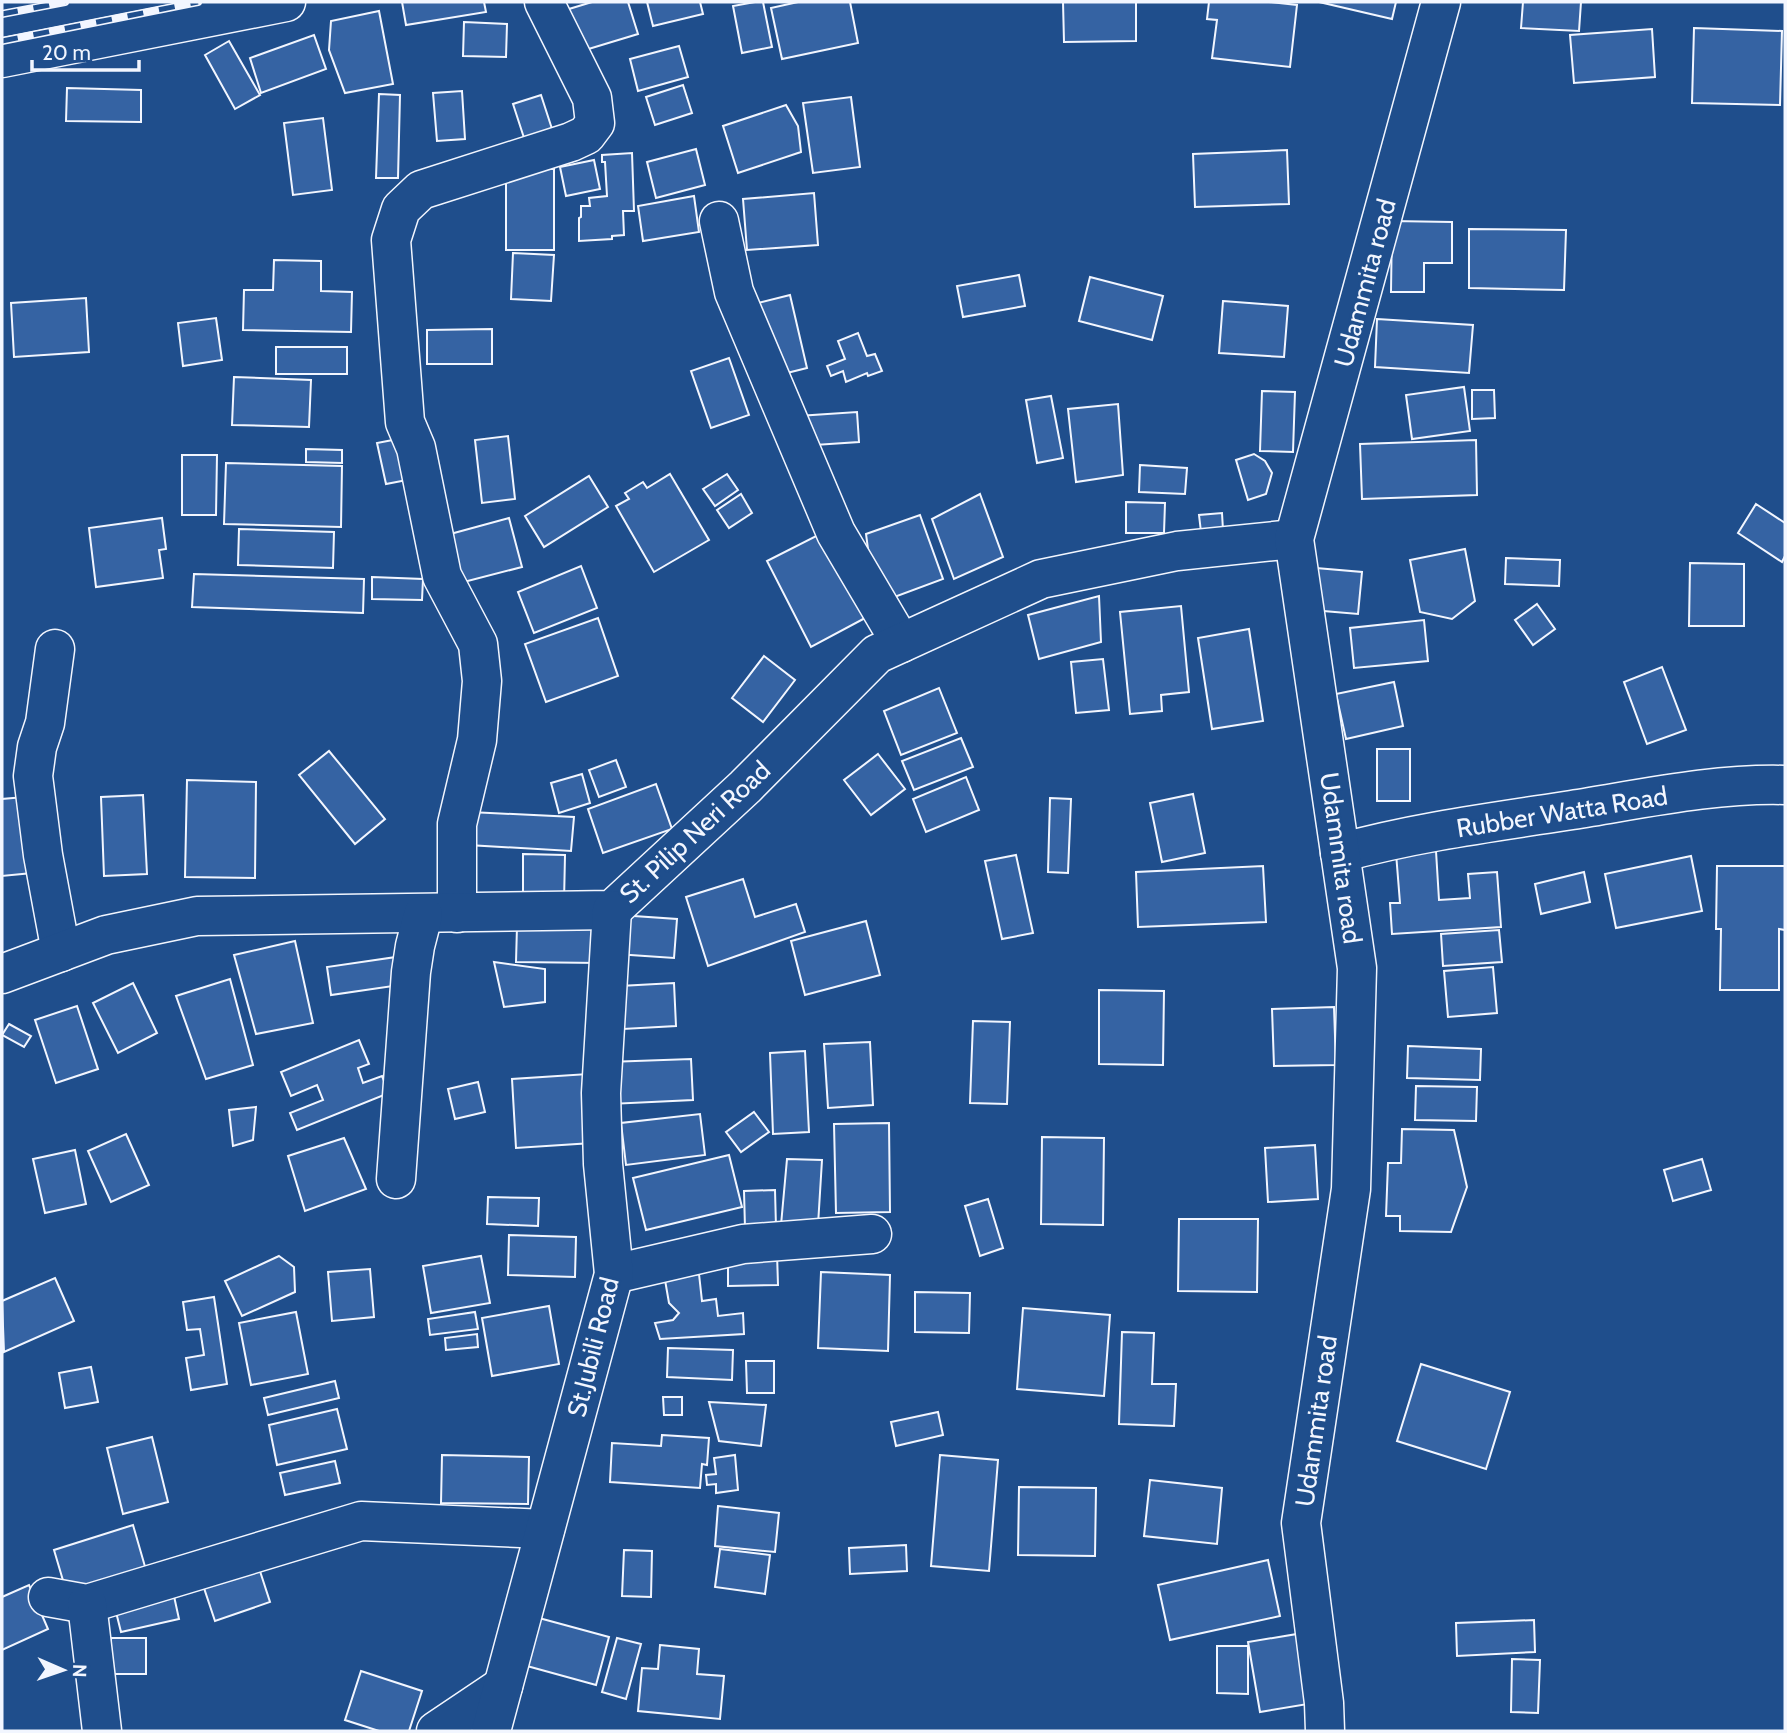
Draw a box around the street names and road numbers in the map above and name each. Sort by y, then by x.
street label: Udammita road [1327,195,1403,371]
street label: St. Pilip Neri Road [613,754,777,910]
street label: Udammita road [1313,770,1369,946]
street label: Rubber Watta Road [1454,780,1670,844]
street label: St.Jubili Road [560,1274,626,1420]
street label: Udammita road [1288,1333,1344,1509]

